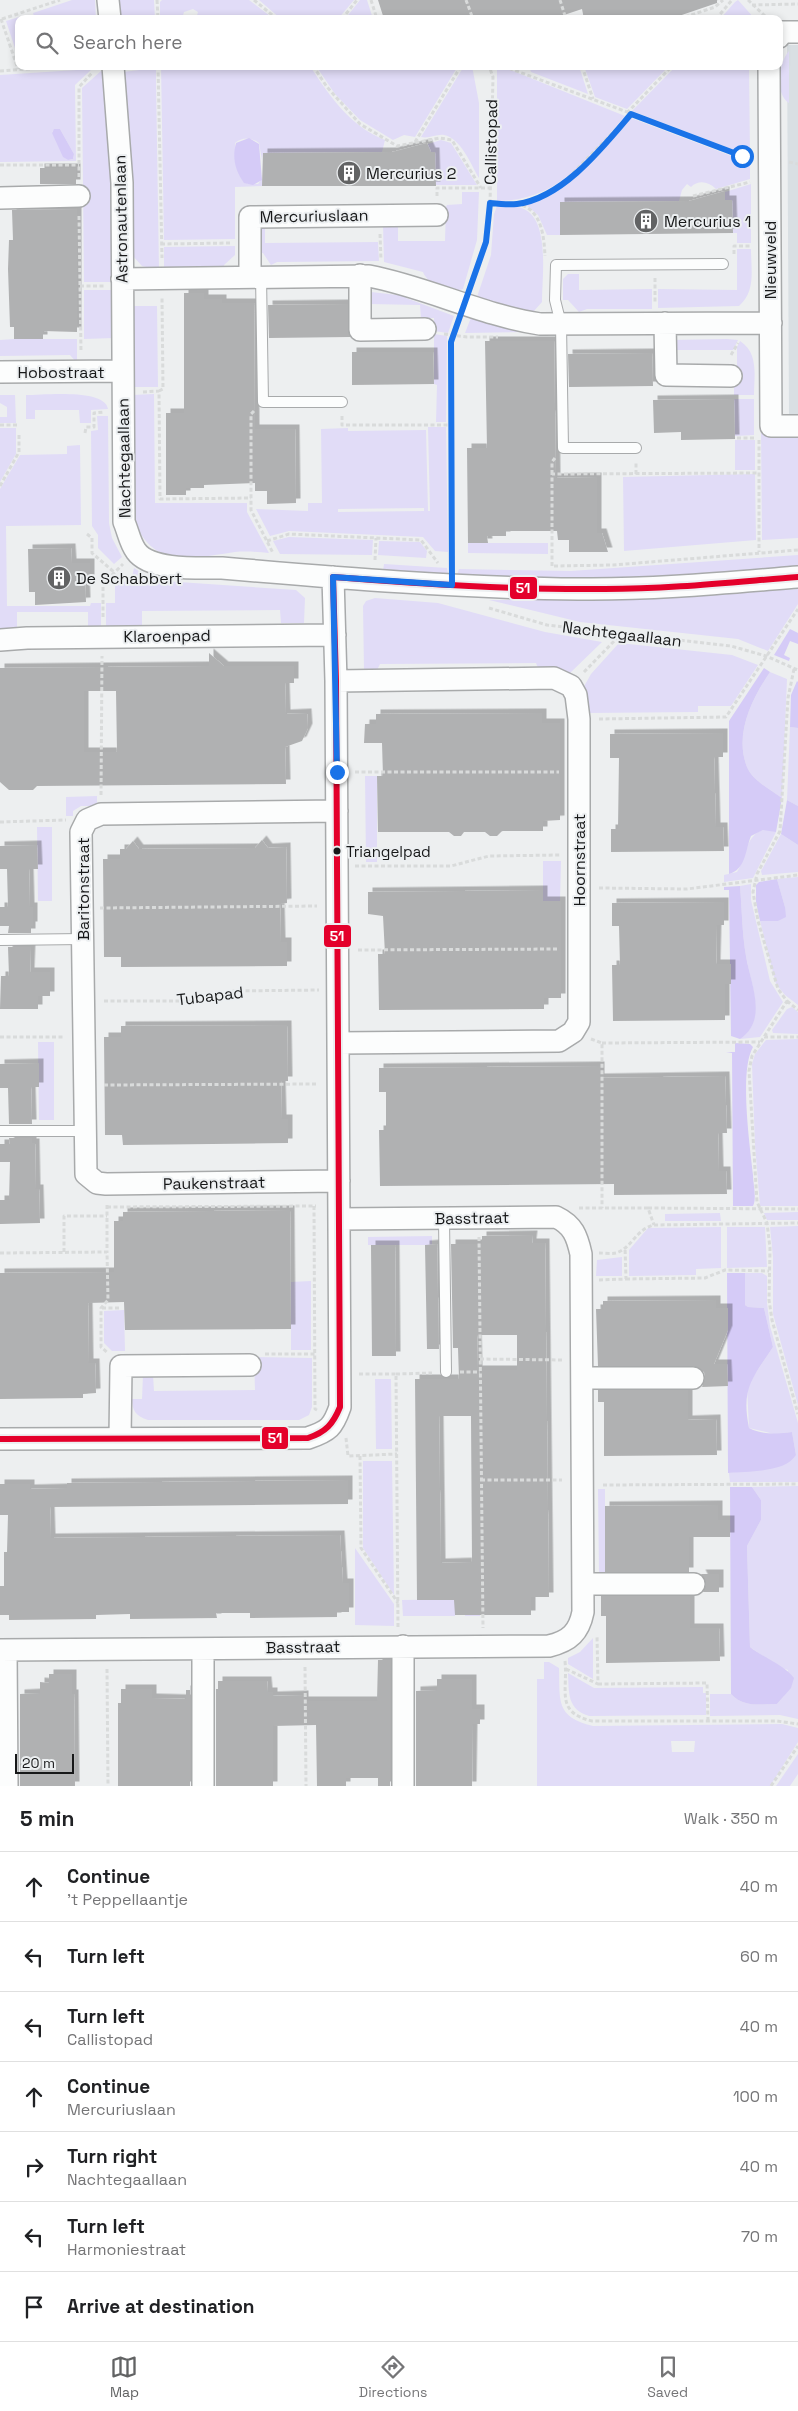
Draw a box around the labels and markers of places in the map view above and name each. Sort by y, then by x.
building icon: Mercurius 2 [336,160,362,186]
place label: Mercurius 2 [366,163,456,184]
building icon: Mercurius 1 [633,208,659,234]
place label: Mercurius 1 [664,211,751,232]
building icon: De Schabbert [46,565,72,591]
place label: De Schabbert [76,568,182,589]
place label: Triangelpad [346,842,431,861]
marker: Triangelpad [332,846,342,856]

